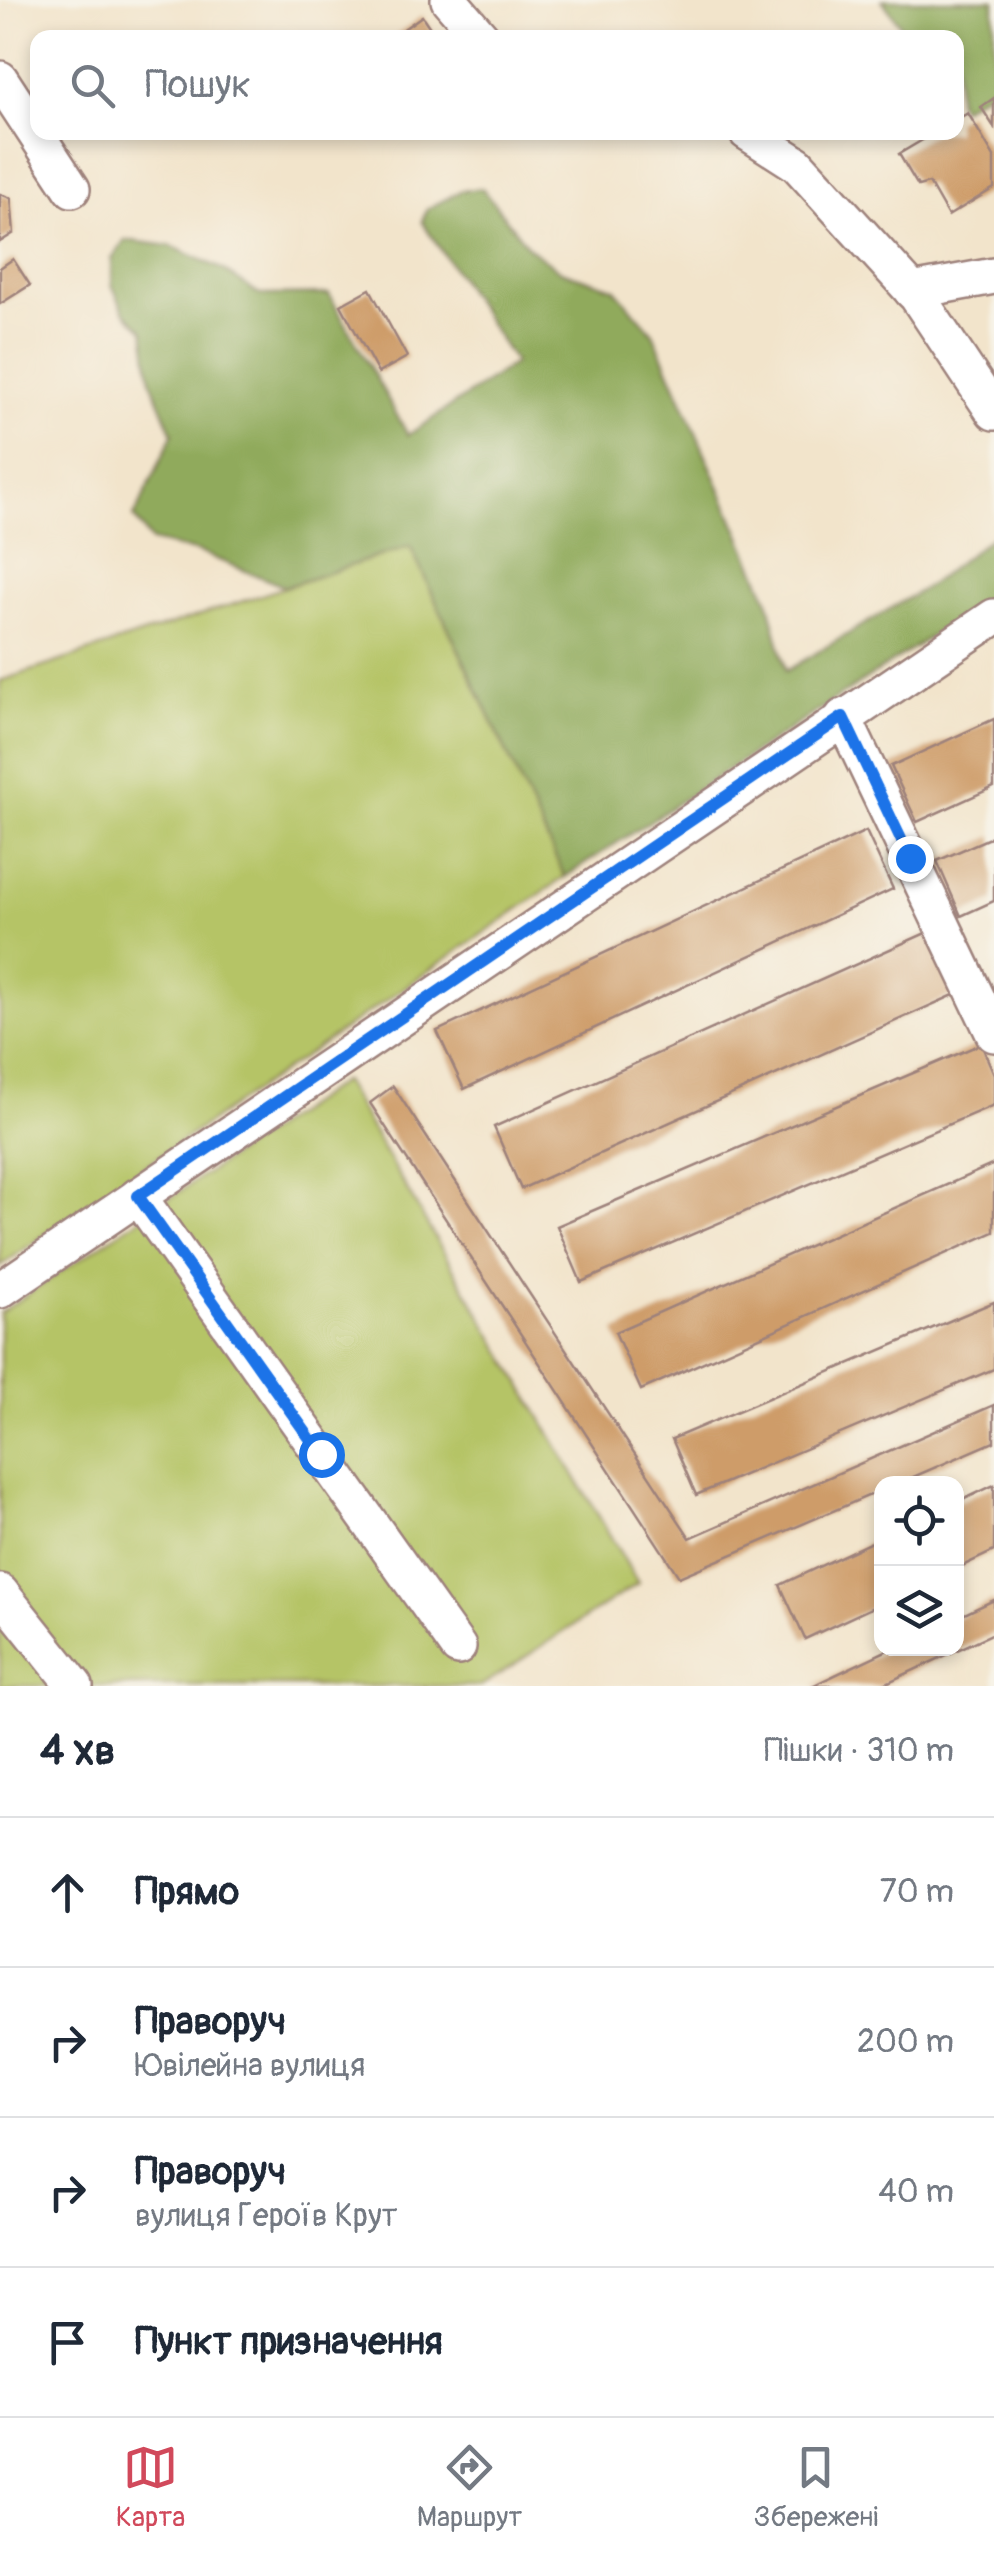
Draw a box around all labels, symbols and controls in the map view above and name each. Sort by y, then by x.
search box [30,30,964,140]
icon: search [65,58,120,113]
text: Пошук [145,61,251,109]
route end [888,836,934,882]
route start [299,1432,345,1478]
map controls [874,1476,964,1656]
button: locate [874,1476,964,1566]
button: layers [874,1566,964,1656]
text: 4 хв [40,1725,115,1777]
text: Пішки · 310 m [764,1731,954,1771]
icon: ahead [40,1865,95,1920]
text: Прямо [135,1868,239,1916]
text: 70 m [880,1872,954,1912]
text: Праворуч [135,1998,286,2046]
icon: right [40,2015,95,2070]
text: 200 m [857,2022,954,2062]
text: Ювілейна вулиця [135,2046,365,2086]
text: Праворуч [135,2148,286,2196]
icon: right [40,2165,95,2220]
text: 40 m [878,2172,954,2212]
text: вулиця Героїв Крут [135,2196,398,2236]
icon: arrive [40,2315,95,2370]
text: Пункт призначення [135,2318,443,2366]
tab: Карта [116,2440,185,2535]
tab: Маршрут [417,2440,522,2535]
tab: Збережені [754,2440,878,2535]

